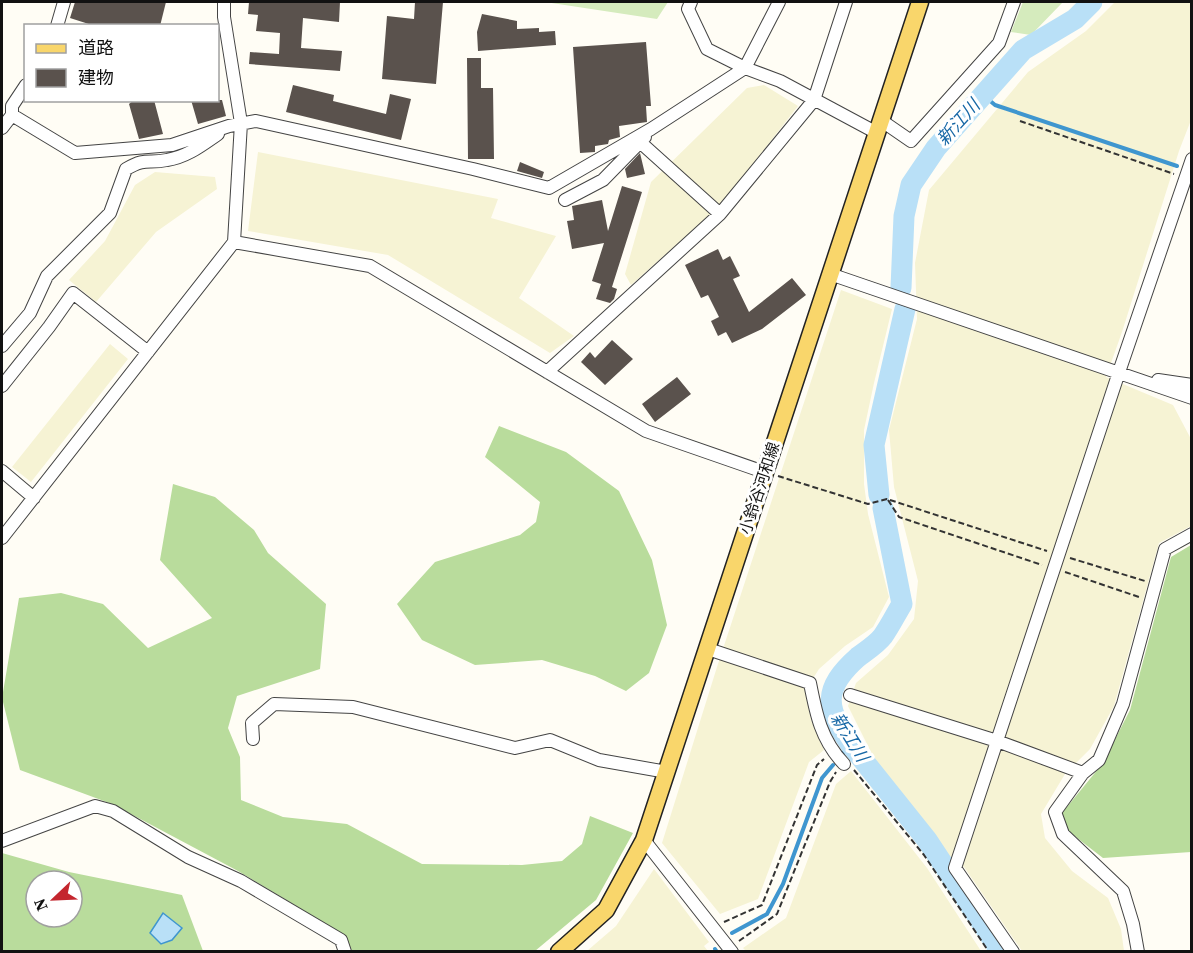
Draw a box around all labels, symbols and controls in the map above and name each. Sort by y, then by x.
legend [24,24,219,102]
text: 道路 [78,35,114,60]
text: 建物 [78,65,114,90]
water label: 新江川 [931,92,987,150]
street label: 小鈴谷河和線 [734,439,784,537]
water label: 新江川 [825,707,876,768]
north arrow [24,869,84,929]
text: N [28,895,53,915]

